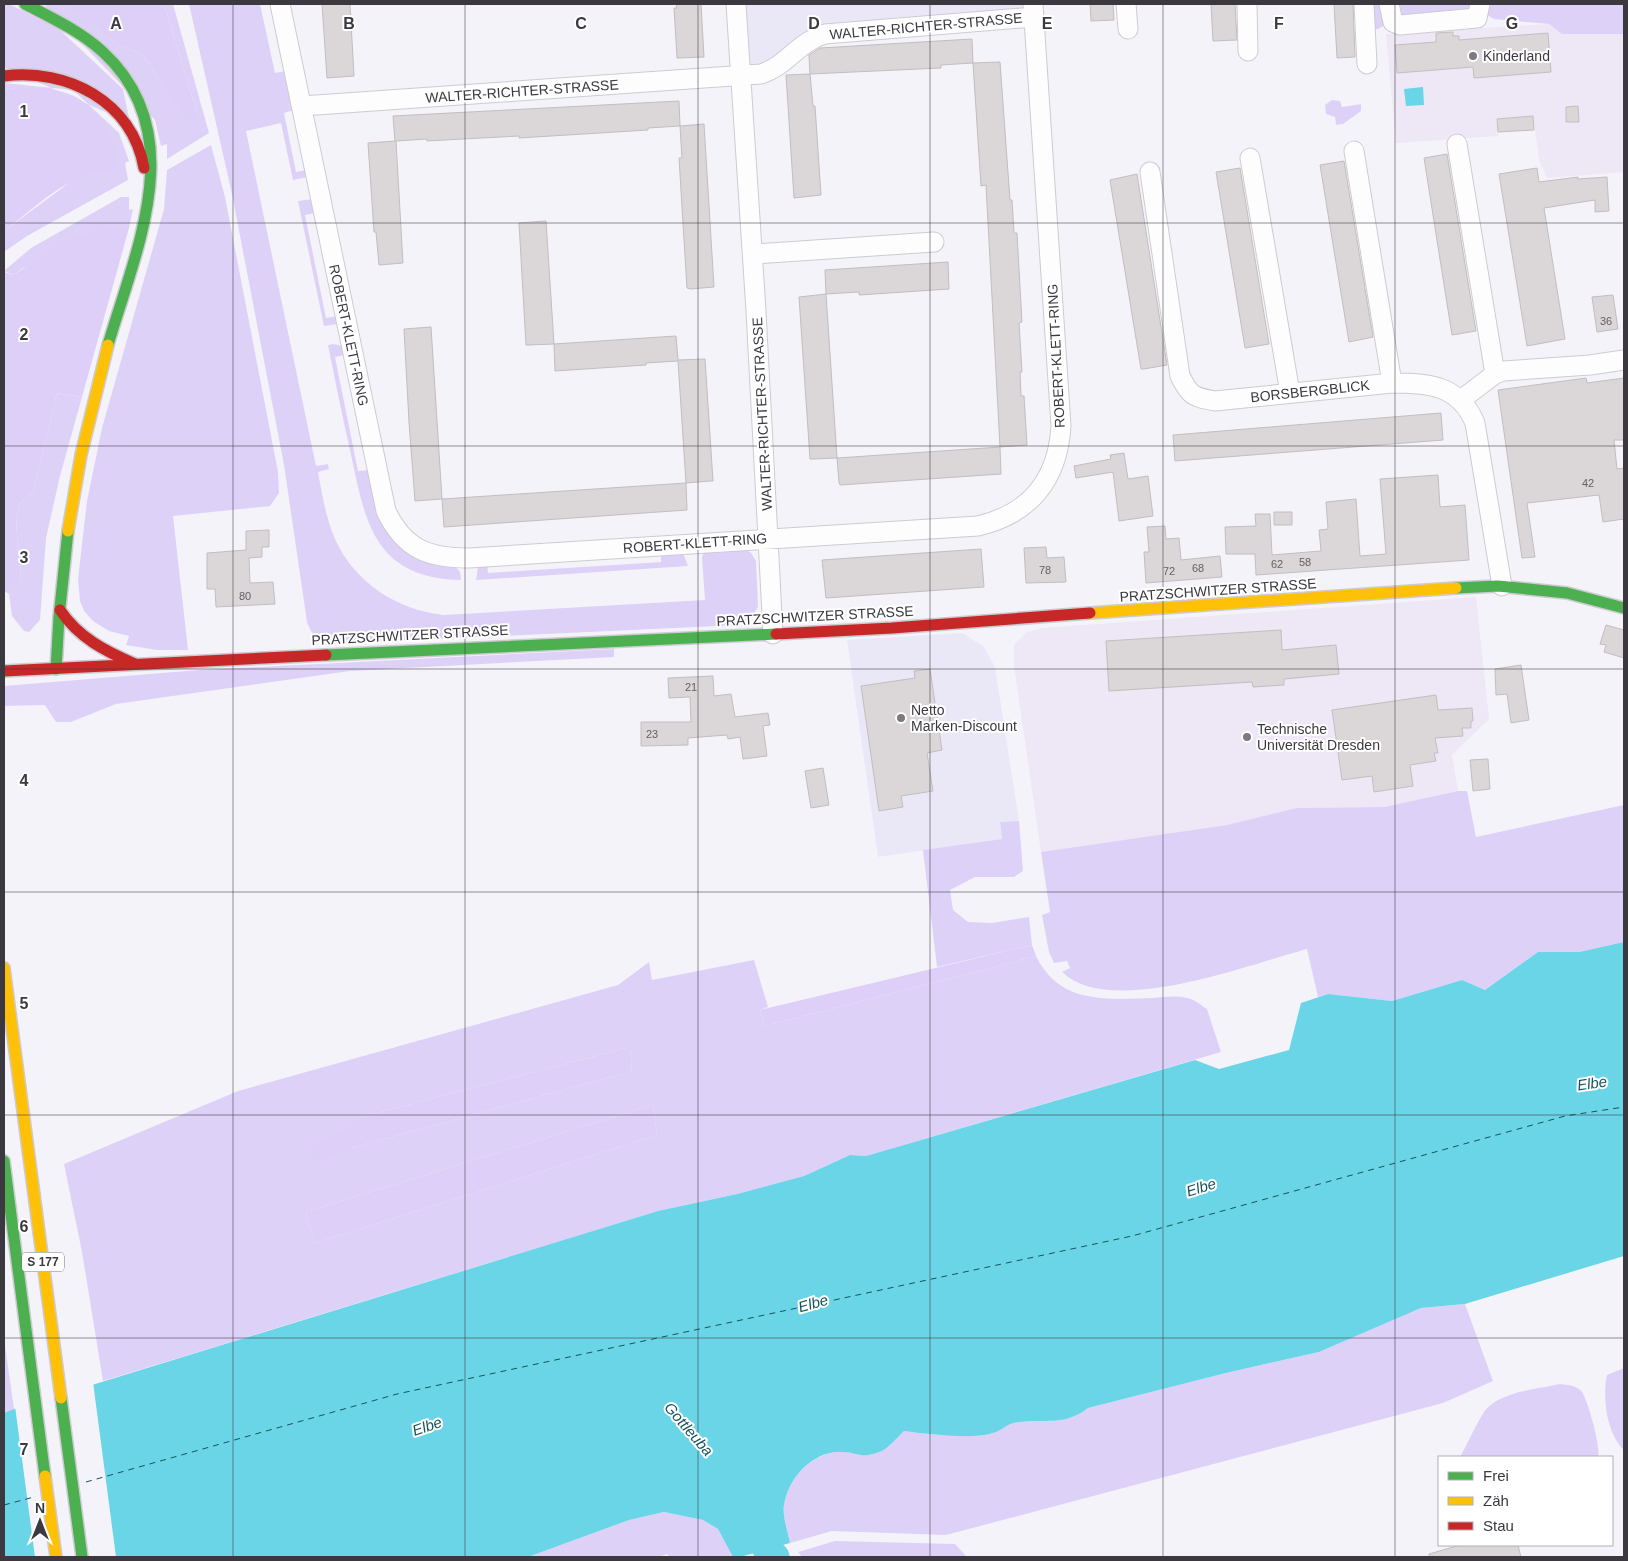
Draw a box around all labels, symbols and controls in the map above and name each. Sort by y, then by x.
street label: WALTER-RICHTER-STRASSE [829,10,1023,42]
text: A [110,15,122,32]
text: B [343,15,355,32]
text: C [575,15,587,32]
text: D [808,15,820,32]
text: E [1042,15,1053,32]
text: F [1274,15,1284,32]
text: G [1506,15,1518,32]
place label: Kinderland [1483,48,1550,64]
marker: Kinderland [1467,50,1479,62]
street label: WALTER-RICHTER-STRASSE [425,76,619,106]
text: 1 [20,103,29,120]
street label: ROBERT-KLETT-RING [326,263,372,407]
street label: ROBERT-KLETT-RING [1044,283,1068,429]
house number: 36 [1600,315,1612,327]
street label: WALTER-RICHTER-STRASSE [749,317,775,511]
text: 2 [20,326,29,343]
street label: BORSBERGBLICK [1250,377,1371,405]
house number: 42 [1582,477,1594,489]
street label: ROBERT-KLETT-RING [622,530,768,556]
text: 3 [20,549,29,566]
house number: 58 [1299,556,1311,568]
house number: 62 [1271,558,1283,570]
house number: 68 [1192,562,1204,574]
house number: 78 [1039,564,1051,576]
house number: 72 [1163,565,1175,577]
street label: PRATZSCHWITZER STRASSE [1119,575,1317,605]
house number: 80 [239,590,251,602]
street label: PRATZSCHWITZER STRASSE [716,603,914,629]
street label: PRATZSCHWITZER STRASSE [311,622,509,648]
house number: 21 [685,681,697,693]
place label: Netto Marken-Discount [911,702,1017,734]
marker: Netto Marken-Discount [895,712,907,724]
place label: Technische Universität Dresden [1257,721,1380,753]
house number: 23 [646,728,658,740]
marker: Technische Universität Dresden [1241,731,1253,743]
text: 4 [20,772,29,789]
text: 5 [20,995,29,1012]
water label: Elbe [1576,1072,1608,1094]
water label: Elbe [1184,1174,1218,1200]
text: 6 [20,1218,29,1235]
road number: S 177 [22,1252,64,1272]
water label: Elbe [796,1291,830,1315]
water label: Gottleuba [661,1399,717,1459]
water label: Elbe [410,1413,444,1439]
text: 7 [20,1441,29,1458]
legend [1438,1456,1613,1546]
text: Frei [1483,1467,1509,1484]
text: Zäh [1483,1492,1509,1509]
north arrow [15,1496,65,1546]
text: N [35,1500,45,1516]
text: Stau [1483,1517,1514,1534]

